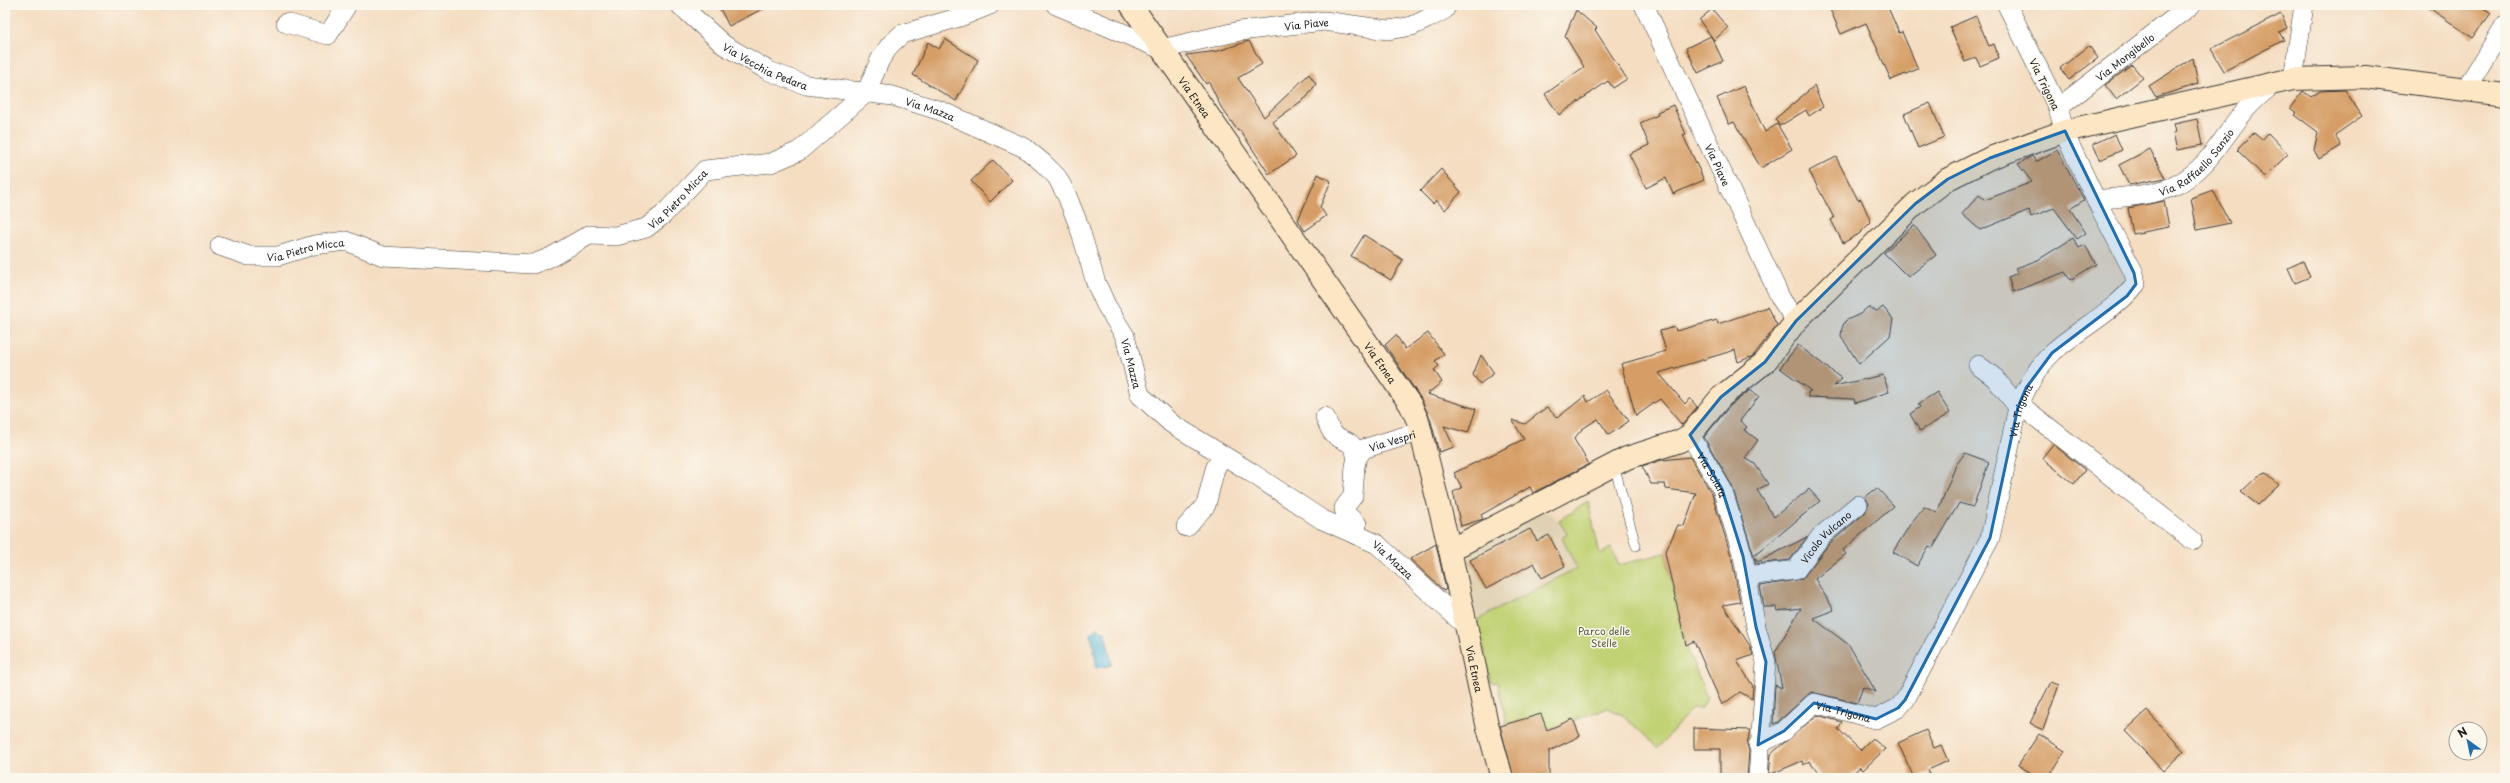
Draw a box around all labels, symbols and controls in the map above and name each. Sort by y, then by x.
street label: Via Piave [1283,14,1331,33]
street label: Via Mongibello [2092,29,2157,84]
street label: Via Vecchia Pedara [720,38,811,93]
street label: Via Trigona [2026,56,2064,113]
street label: Via Etnea [1176,73,1215,121]
street label: Via Mazza [904,93,958,124]
street label: Via Raffaello Sanzio [2157,125,2237,199]
street label: Via Piave [1702,141,1735,189]
street label: Via Pietro Micca [644,165,711,232]
street label: Via Pietro Micca [267,234,346,264]
street label: Via Mazza [1118,337,1146,391]
street label: Via Etnea [1361,339,1401,387]
street label: Via Trigona [2004,380,2036,439]
street label: Via Vespri [1367,426,1417,454]
street label: Via Sciara [1694,449,1732,500]
street label: Vicolo Vulcano [1796,506,1854,566]
street label: Via Mazza [1371,536,1418,582]
park label: Parco delle Stelle [1578,623,1631,650]
street label: Via Etnea [1463,644,1488,694]
street label: Via Trigona [1814,696,1873,725]
north arrow [2448,721,2488,761]
text: N [2454,723,2471,742]

